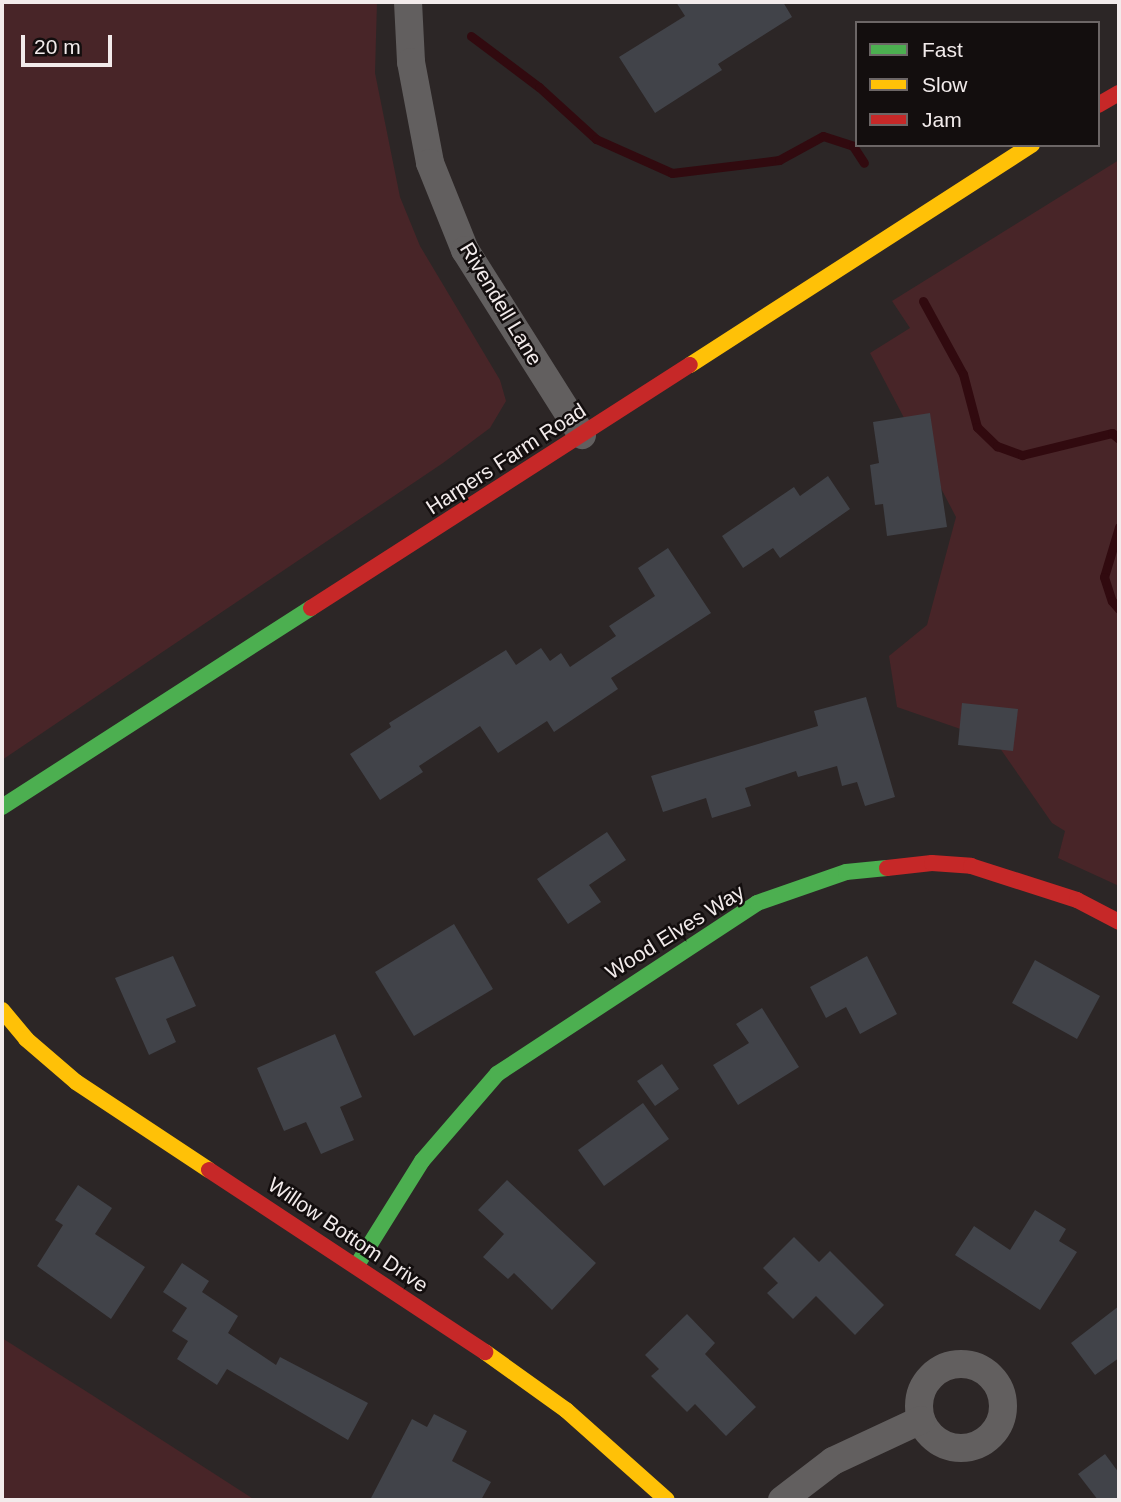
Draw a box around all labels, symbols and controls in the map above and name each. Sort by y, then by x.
scale bar [24,21,116,65]
legend [855,21,1100,147]
text: 20 m [34,35,81,58]
text: Fast [922,38,963,61]
text: Slow [922,73,968,96]
text: Jam [922,108,962,131]
street label: Rivendell Lane [454,238,548,370]
street label: Harpers Farm Road [421,398,591,520]
street label: Wood Elves Way [601,879,749,985]
street label: Willow Bottom Drive [263,1172,433,1298]

